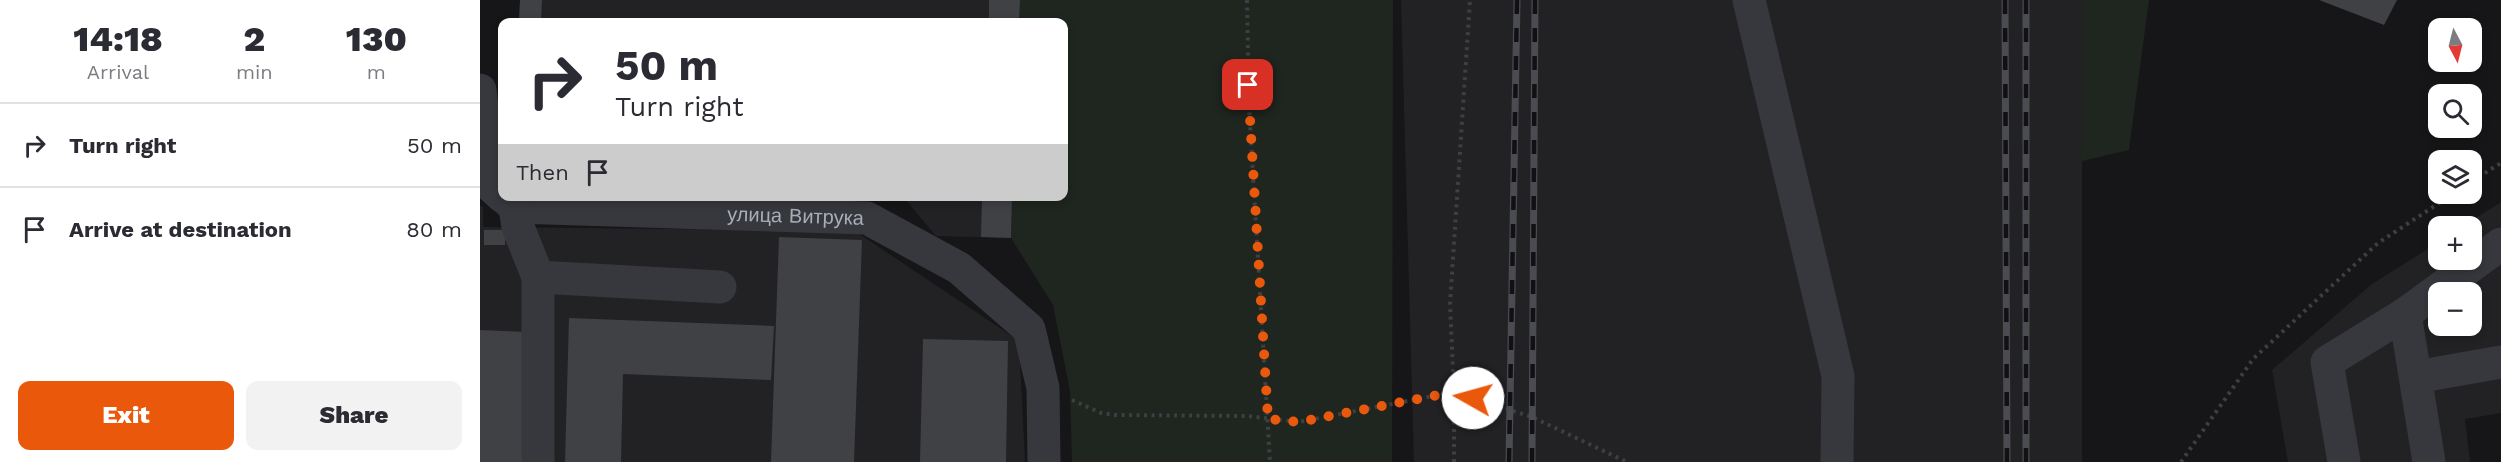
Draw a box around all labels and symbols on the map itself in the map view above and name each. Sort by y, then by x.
north arrow [2428,18,2482,72]
pin [1222,59,1273,110]
street label: улица Витрука [727,202,865,230]
position arrow [1441,366,1505,430]

